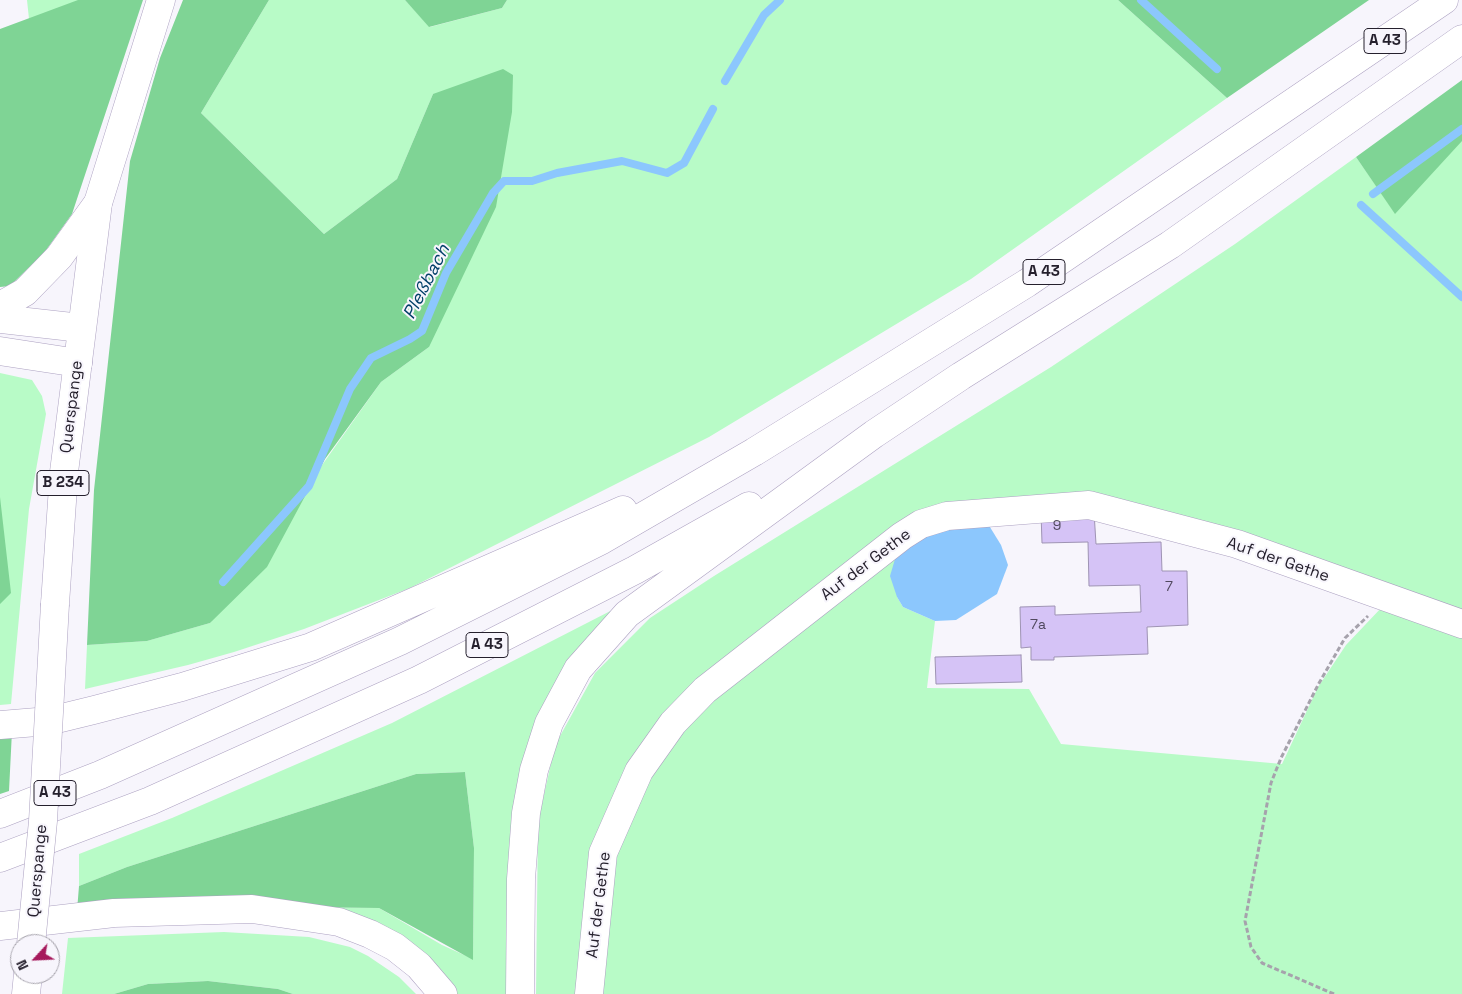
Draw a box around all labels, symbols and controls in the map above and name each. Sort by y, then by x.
road number: A 43 [1364,28,1406,54]
water label: Pleßbach [399,241,455,323]
road number: A 43 [1023,260,1065,284]
street label: Querspange [57,360,87,454]
road number: B 234 [37,470,89,496]
house number: 9 [1053,518,1061,534]
street label: Auf der Gethe [817,525,915,605]
street label: Auf der Gethe [1224,533,1332,587]
house number: 7 [1165,579,1173,595]
house number: 7a [1030,617,1046,633]
road number: A 43 [466,632,508,658]
road number: A 43 [34,780,76,806]
street label: Querspange [24,824,52,918]
street label: Auf der Gethe [583,851,615,959]
north arrow [10,934,60,984]
text: N [12,957,32,973]

